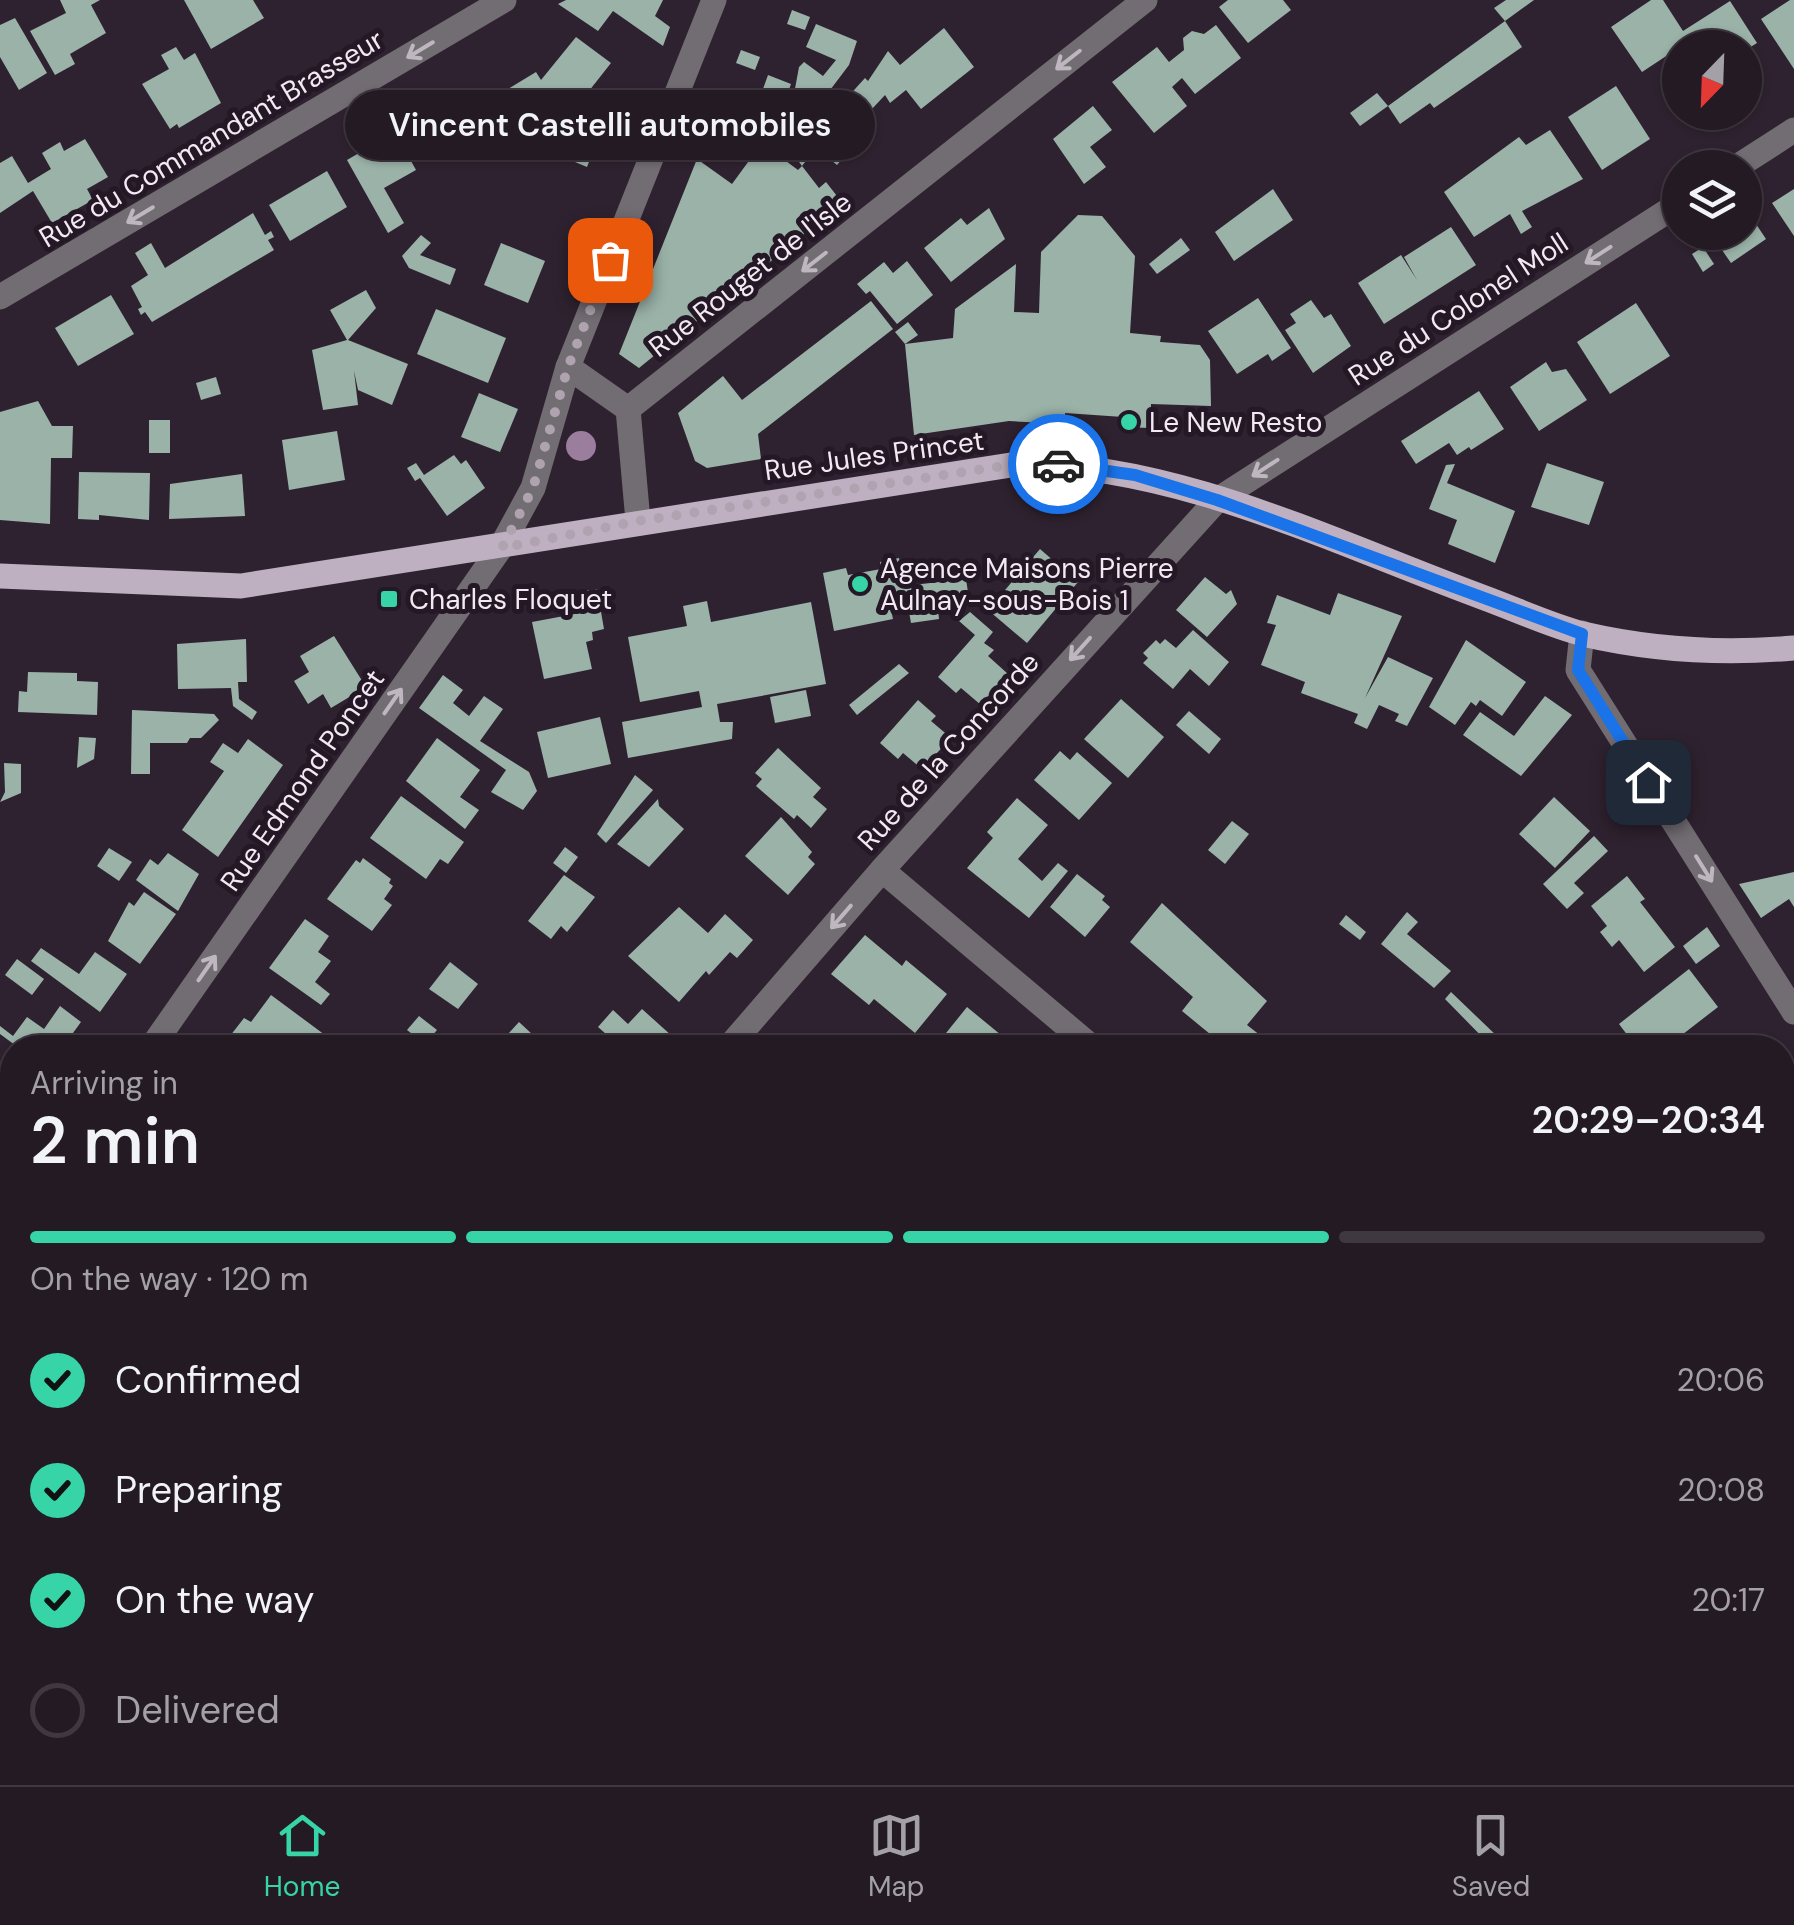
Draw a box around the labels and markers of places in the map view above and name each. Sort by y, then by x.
callout: Vincent Castelli automobiles [345,90,875,160]
pin [568,218,653,303]
place label: Le New Resto [1149,404,1322,441]
marker: Le New Resto [1118,411,1140,433]
place label: Agence Maisons Pierre Aulnay-sous-Bois 1 [880,550,1174,619]
marker: Agence Maisons Pierre Aulnay-sous-Bois 1 [849,573,871,595]
place label: Charles Floquet [409,581,612,618]
marker: Charles Floquet [378,588,400,610]
pin [1606,740,1691,825]

